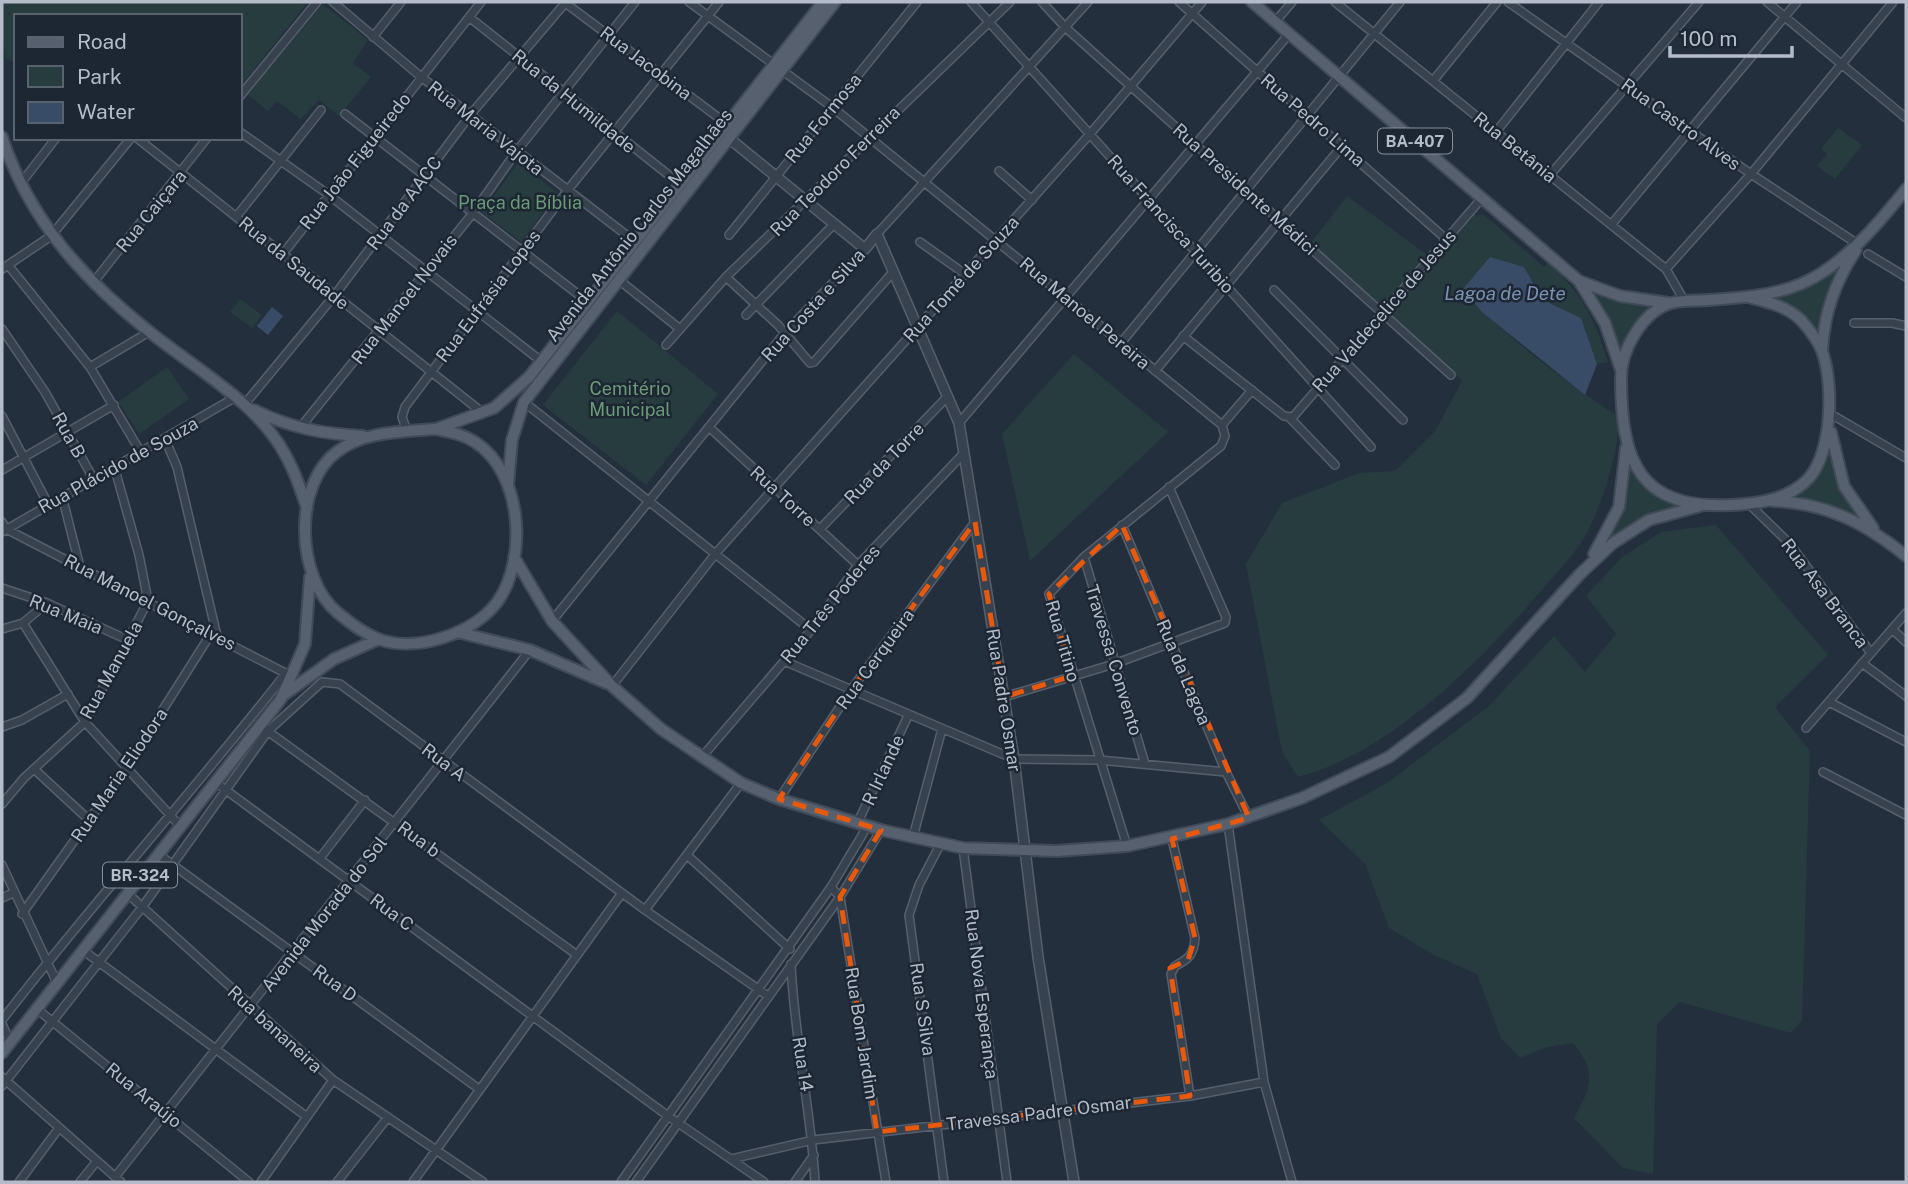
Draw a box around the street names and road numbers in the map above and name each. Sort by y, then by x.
street label: Rua Jacobina [596,22,696,104]
street label: Rua da Humildade [508,45,640,157]
street label: Rua Formosa [780,69,866,167]
street label: Rua Pedro Lima [1257,69,1369,171]
street label: Rua Castro Alves [1617,74,1745,174]
street label: Rua Maria Vajota [424,76,548,180]
street label: Rua João Figueiredo [295,89,415,233]
street label: Rua Teodoro Ferreira [766,102,904,240]
street label: Avenida Antônio Carlos Magalhães [542,105,736,345]
street label: Rua Betânia [1469,107,1561,187]
street label: Rua Presidente Médici [1169,119,1321,259]
road number: BA-407 [1378,128,1452,154]
street label: Rua Francisca Turibio [1103,150,1239,298]
street label: Rua da AACC [362,152,446,254]
street label: Rua Caiçara [111,166,191,256]
street label: Rua da Saudade [235,212,353,314]
street label: Rua Tomé de Souza [899,212,1023,346]
street label: Rua Eufrásia Lopes [431,226,545,366]
street label: Rua Valdecelice de Jesus [1308,226,1460,396]
street label: Rua Manoel Novais [347,230,461,368]
street label: Rua Costa e Silva [757,244,869,366]
street label: Rua Manoel Pereira [1016,253,1154,373]
street label: Rua B [48,409,90,461]
street label: Rua Plácido de Souza [35,412,201,518]
street label: Rua da Torre [840,418,928,508]
street label: Rua Torre [746,461,820,531]
street label: Rua Asa Branca [1777,534,1873,652]
street label: Rua Três Poderes [776,541,884,667]
street label: Rua Manoel Gonçalves [61,550,239,654]
street label: Travessa Convento [1081,582,1147,738]
street label: Rua Maia [26,590,106,638]
street label: Rua Titino [1041,598,1085,684]
street label: Rua Cerqueira [832,605,918,713]
street label: Rua da Lagoa [1152,616,1216,728]
street label: Rua Manuela [75,617,147,723]
street label: Rua Padre Osmar [982,627,1026,773]
street label: Rua Maria Eliodora [66,704,172,846]
street label: R Irlande [858,731,908,809]
street label: Rua A [418,739,470,785]
street label: Rua b [394,817,444,861]
street label: Avenida Morada do Sol [257,832,391,996]
road number: BR-324 [103,862,177,888]
street label: Rua C [366,889,418,935]
street label: Rua Nova Esperança [961,908,1003,1080]
street label: Rua D [309,960,361,1006]
street label: Rua S Silva [906,961,940,1057]
street label: Rua Bom Jardim [841,965,883,1101]
street label: Rua bananeira [224,981,326,1077]
street label: Rua 14 [788,1035,818,1093]
street label: Rua Araújo [102,1058,186,1132]
street label: Travessa Padre Osmar [945,1091,1133,1135]

